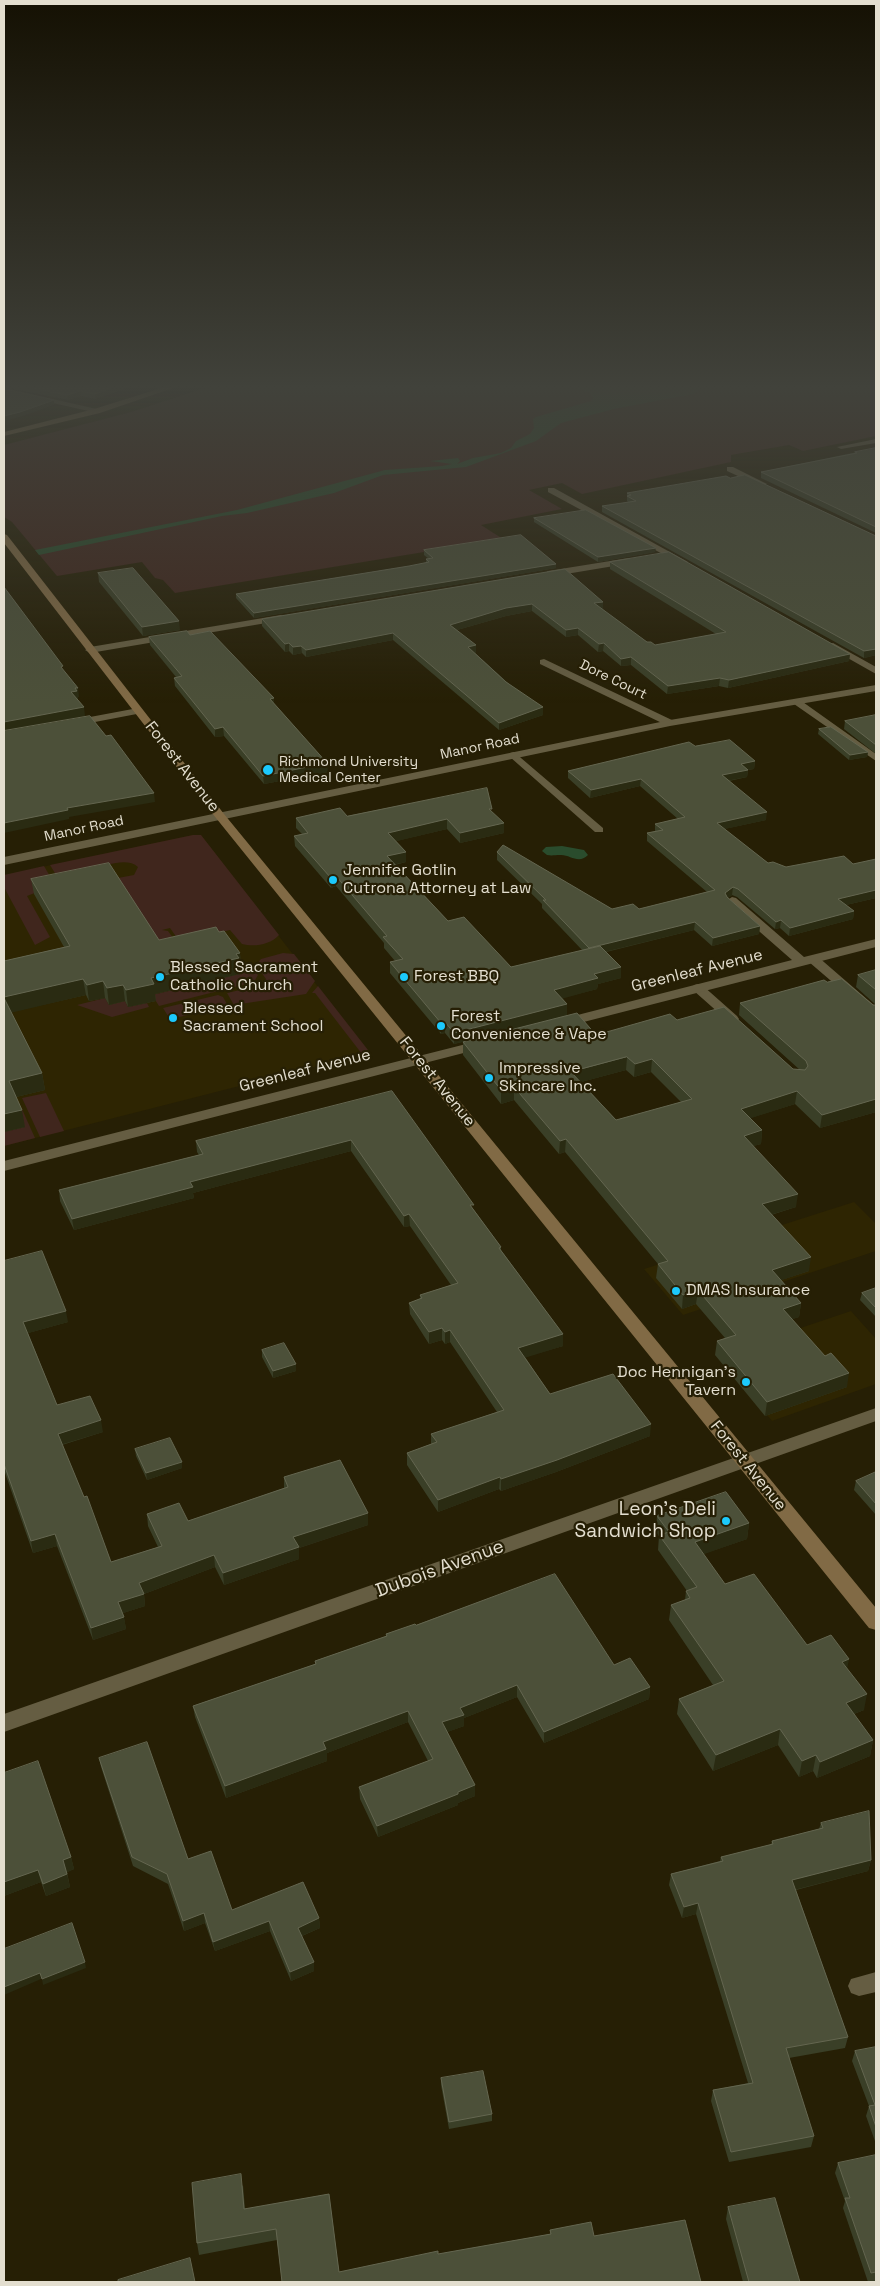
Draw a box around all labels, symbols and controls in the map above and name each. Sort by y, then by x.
street label: Dore Court [577,656,649,704]
street label: Forest Avenue [141,718,223,816]
street label: Manor Road [439,730,521,764]
place label: Richmond University Medical Center [279,754,418,786]
marker: Richmond University Medical Center [261,763,275,777]
street label: Manor Road [43,812,125,846]
place label: Jennifer Gotlin Cutrona Attorney at Law [343,861,532,899]
marker: Jennifer Gotlin Cutrona Attorney at Law [327,874,339,886]
street label: Greenleaf Avenue [629,945,765,997]
place label: Blessed Sacrament Catholic Church [170,958,318,996]
place label: Forest BBQ [414,967,499,987]
marker: Blessed Sacrament Catholic Church [154,971,166,983]
marker: Forest BBQ [398,971,410,983]
place label: Blessed Sacrament School [183,999,323,1037]
place label: Forest Convenience & Vape [451,1007,607,1045]
marker: Blessed Sacrament School [167,1012,179,1024]
marker: Forest Convenience & Vape [435,1020,447,1032]
street label: Forest Avenue [395,1033,479,1131]
street label: Greenleaf Avenue [237,1045,373,1097]
place label: Impressive Skincare Inc. [499,1059,596,1097]
marker: Impressive Skincare Inc. [483,1072,495,1084]
place label: DMAS Insurance [686,1281,810,1301]
marker: DMAS Insurance [670,1285,682,1297]
place label: Doc Hennigan's Tavern [617,1363,736,1401]
marker: Doc Hennigan's Tavern [740,1376,752,1388]
street label: Forest Avenue [706,1417,790,1515]
place label: Leon's Deli Sandwich Shop [575,1499,716,1543]
marker: Leon's Deli Sandwich Shop [720,1515,732,1527]
street label: Dubois Avenue [373,1535,507,1603]

